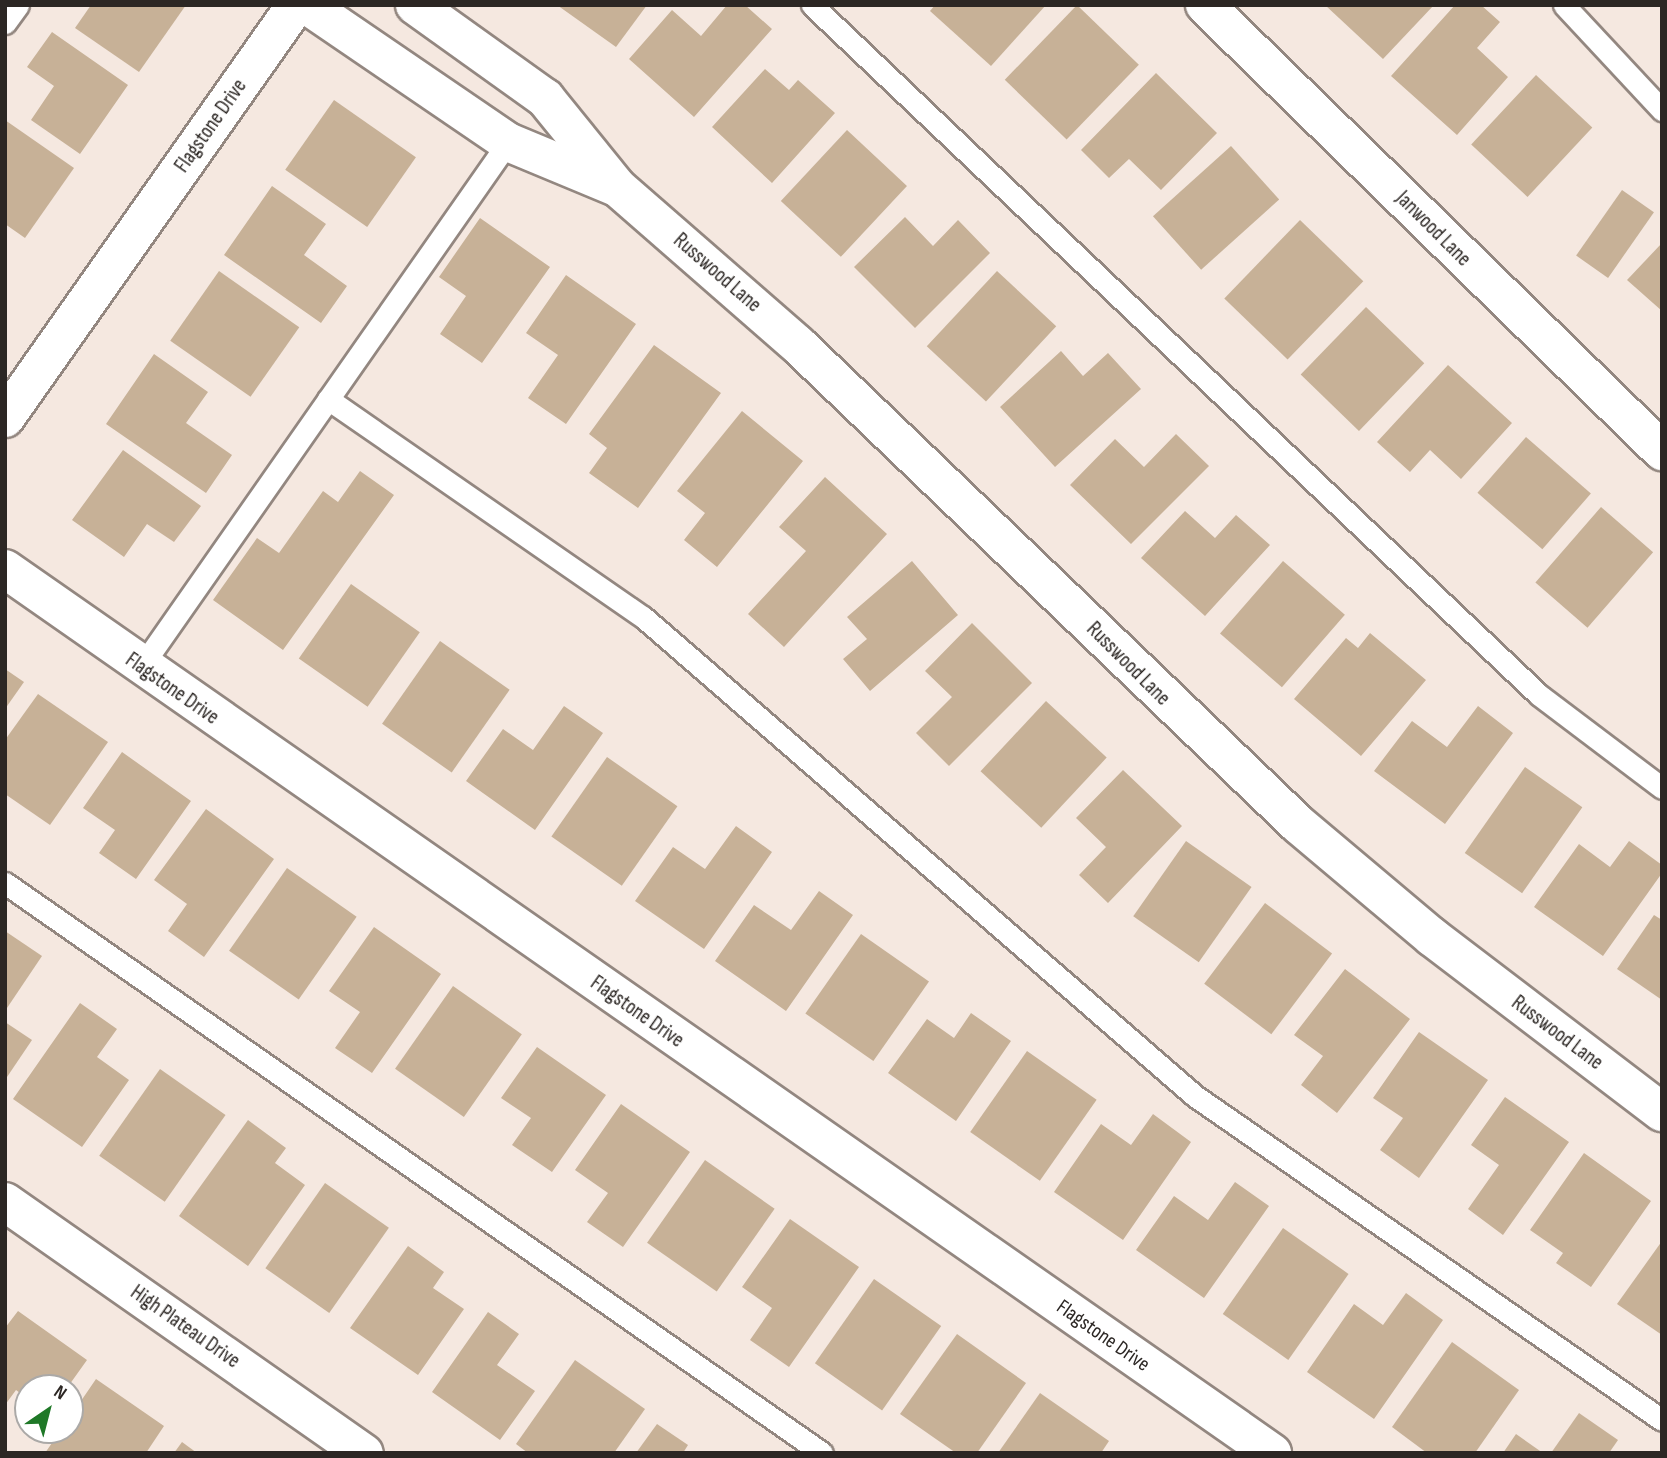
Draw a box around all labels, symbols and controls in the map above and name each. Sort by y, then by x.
street label: Flagstone Drive [170,74,252,178]
street label: Janwood Lane [1390,186,1476,272]
street label: Russwood Lane [668,228,766,318]
street label: Russwood Lane [1081,617,1175,711]
street label: Flagstone Drive [120,648,224,730]
street label: Flagstone Drive [585,971,689,1053]
street label: Russwood Lane [1506,990,1608,1076]
street label: High Plateau Drive [125,1280,245,1374]
street label: Flagstone Drive [1051,1295,1155,1377]
north arrow [14,1374,84,1444]
text: N [49,1381,71,1405]

